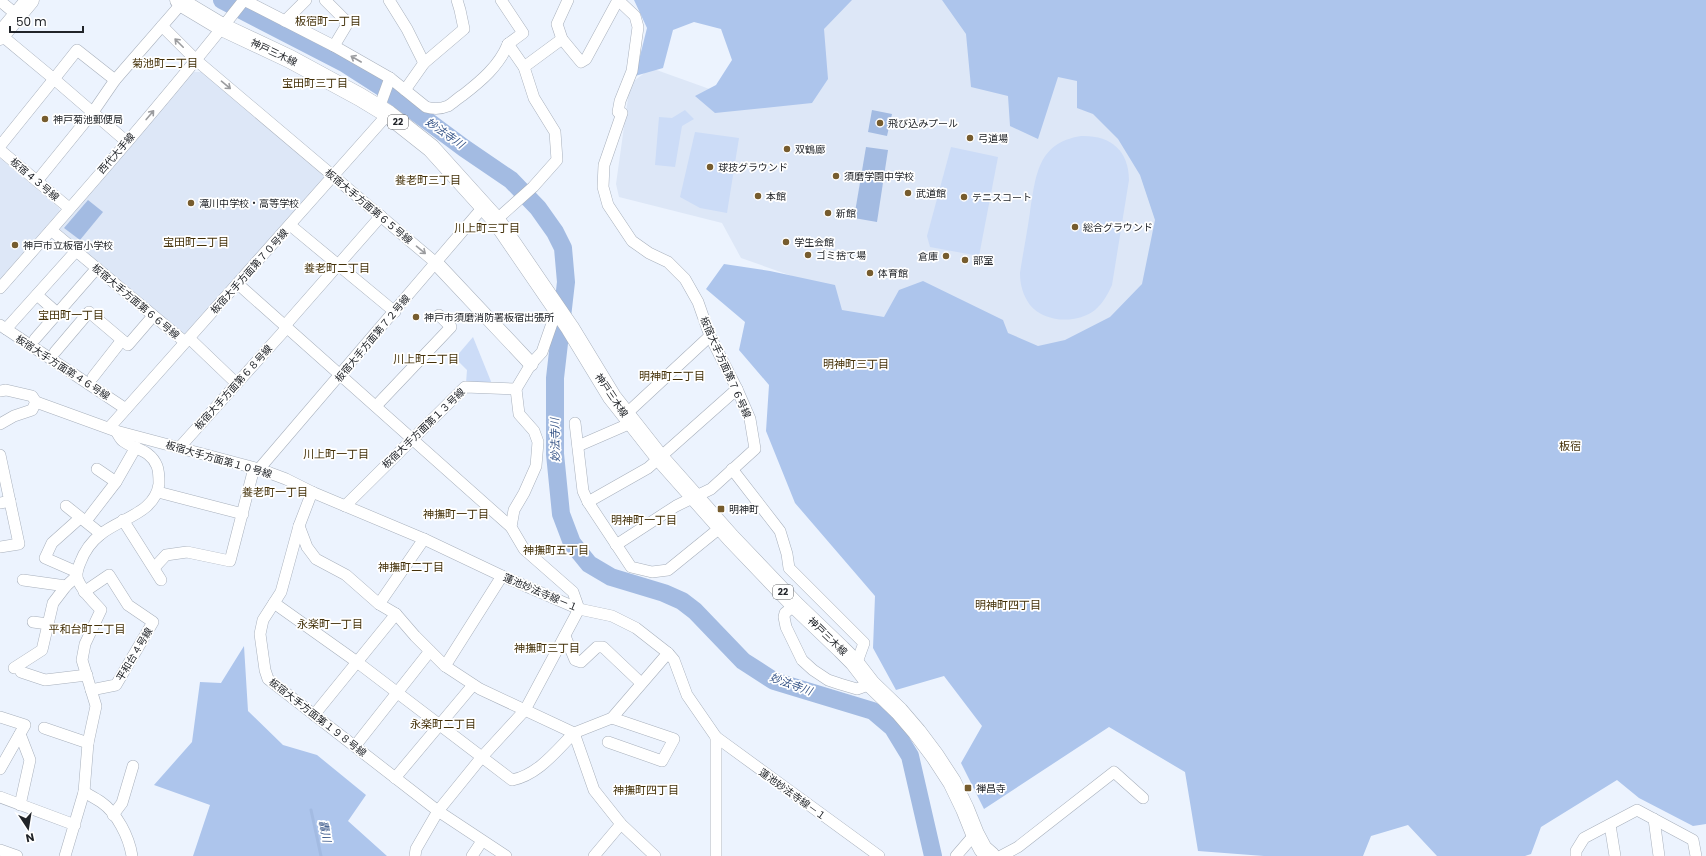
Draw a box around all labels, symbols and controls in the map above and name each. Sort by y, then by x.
scale bar [10,8,83,34]
text: 50 m [16,13,47,30]
district label: 板宿町一丁目 [295,13,361,29]
street label: 神戸三木線 [248,35,300,70]
one-way arrow [174,38,184,48]
one-way arrow [350,54,362,62]
district label: 菊池町二丁目 [132,55,198,71]
district label: 宝田町三丁目 [282,75,348,91]
one-way arrow [220,81,231,90]
one-way arrow [145,109,154,120]
place label: 神戸菊池郵便局 [53,112,123,127]
marker: 神戸菊池郵便局 [40,114,50,124]
water label: 妙法寺川 [422,114,468,153]
road number: 22 [388,115,408,129]
place label: 飛び込みプール [888,116,958,131]
marker: 飛び込みプール [875,118,885,128]
street label: 西代大手線 [94,130,138,177]
place label: 弓道場 [978,131,1008,146]
marker: 弓道場 [965,133,975,143]
place label: 双鶴廊 [795,142,825,157]
marker: 双鶴廊 [782,144,792,154]
street label: 板宿４３号線 [7,154,62,204]
place label: 球技グラウンド [718,160,788,175]
marker: 球技グラウンド [705,162,715,172]
street label: 板宿大手方面第６５号線 [322,165,416,247]
place label: 須磨学園中学校 [844,169,914,184]
marker: 須磨学園中学校 [831,171,841,181]
district label: 養老町三丁目 [395,172,461,188]
place label: 武道館 [916,186,946,201]
marker: 武道館 [903,188,913,198]
place label: 本館 [766,189,786,204]
place label: テニスコート [972,190,1032,205]
marker: 本館 [753,191,763,201]
marker: テニスコート [959,192,969,202]
place label: 滝川中学校・高等学校 [199,196,299,211]
marker: 滝川中学校・高等学校 [186,198,196,208]
place label: 新館 [836,206,856,221]
marker: 新館 [823,208,833,218]
district label: 川上町三丁目 [454,220,520,236]
place label: 総合グラウンド [1083,220,1153,235]
marker: 総合グラウンド [1070,222,1080,232]
street label: 板宿大手方面第７０号線 [207,225,292,317]
district label: 宝田町二丁目 [163,234,229,250]
place label: 学生会館 [794,235,834,250]
marker: 学生会館 [781,237,791,247]
place label: 神戸市立板宿小学校 [23,238,113,253]
marker: 神戸市立板宿小学校 [10,240,20,250]
one-way arrow [416,246,427,255]
place label: ゴミ捨て場 [816,248,866,263]
place label: 倉庫 [918,249,938,264]
marker: ゴミ捨て場 [803,250,813,260]
marker: 倉庫 [941,251,951,261]
place label: 部室 [973,253,993,268]
marker: 部室 [960,255,970,265]
street label: 板宿大手方面第６６号線 [89,260,183,342]
district label: 養老町二丁目 [304,260,370,276]
place label: 体育館 [878,266,908,281]
marker: 体育館 [865,268,875,278]
street label: 板宿大手方面第７２号線 [331,291,413,385]
district label: 宝田町一丁目 [38,307,104,323]
place label: 神戸市須磨消防署板宿出張所 [424,310,554,325]
marker: 神戸市須磨消防署板宿出張所 [411,312,421,322]
street label: 板宿大手方面第７６号線 [696,314,755,420]
street label: 板宿大手方面第４６号線 [13,331,113,404]
street label: 板宿大手方面第６８号線 [191,341,276,433]
district label: 川上町二丁目 [393,351,459,367]
district label: 明神町三丁目 [823,356,889,372]
district label: 明神町二丁目 [639,368,705,384]
street label: 神戸三木線 [591,370,632,420]
street label: 板宿大手方面第１３号線 [379,385,468,472]
water label: 妙法寺川 [547,417,563,462]
street label: 板宿大手方面第１０号線 [164,437,274,482]
district label: 板宿 [1559,438,1581,454]
district label: 川上町一丁目 [303,446,369,462]
district label: 養老町一丁目 [242,484,308,500]
place label: 明神町 [729,502,759,517]
marker: 明神町 [716,504,726,514]
district label: 神撫町一丁目 [423,506,489,522]
district label: 明神町一丁目 [611,512,677,528]
district label: 神撫町五丁目 [523,542,589,558]
district label: 神撫町二丁目 [378,559,444,575]
street label: 蓮池妙法寺線－１ [501,570,581,615]
road number: 22 [773,585,793,599]
district label: 明神町四丁目 [975,597,1041,613]
street label: 神戸三木線 [804,614,851,659]
district label: 永楽町一丁目 [297,616,363,632]
district label: 平和台町二丁目 [49,621,126,637]
street label: 平和台４号線 [113,625,156,684]
district label: 神撫町三丁目 [514,640,580,656]
water label: 妙法寺川 [768,669,815,699]
street label: 板宿大手方面第１９８号線 [266,675,370,760]
district label: 永楽町二丁目 [410,716,476,732]
street label: 蓮池妙法寺線－１ [756,765,829,824]
place label: 禅昌寺 [976,781,1006,796]
district label: 神撫町四丁目 [613,782,679,798]
marker: 禅昌寺 [963,783,973,793]
north arrow [8,808,48,848]
water label: 轟川 [315,818,335,844]
text: N [24,829,36,846]

